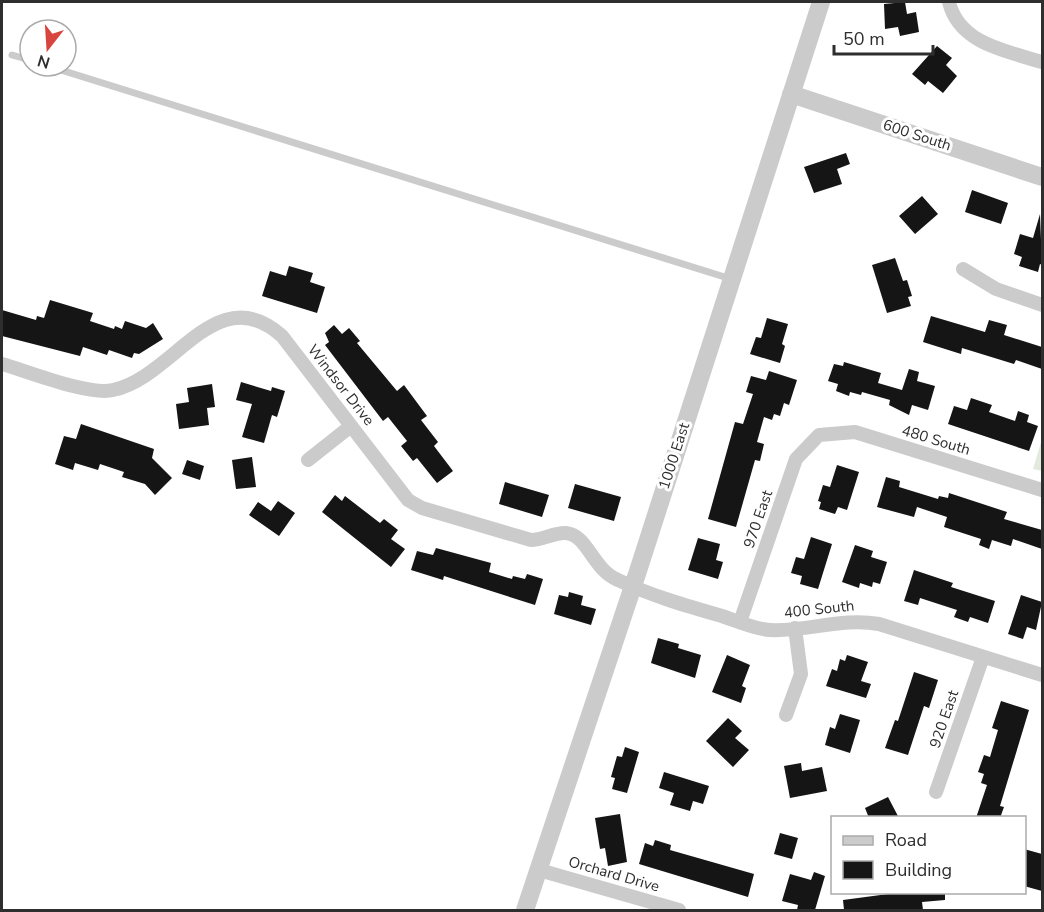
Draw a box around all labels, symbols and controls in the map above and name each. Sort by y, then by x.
north arrow [18,18,78,78]
scale bar [834,18,933,56]
text: 50 m [843,27,885,51]
text: N [35,49,53,74]
street label: 600 South [880,115,954,155]
street label: Windsor Drive [303,340,379,430]
street label: 1000 East [654,419,694,492]
street label: 480 South [899,420,973,460]
street label: 970 East [739,487,777,551]
street label: 400 South [783,595,855,623]
street label: 920 East [925,687,963,751]
legend [831,816,1026,894]
text: Road [885,828,927,852]
street label: Orchard Drive [566,851,662,897]
text: Building [885,858,952,882]

